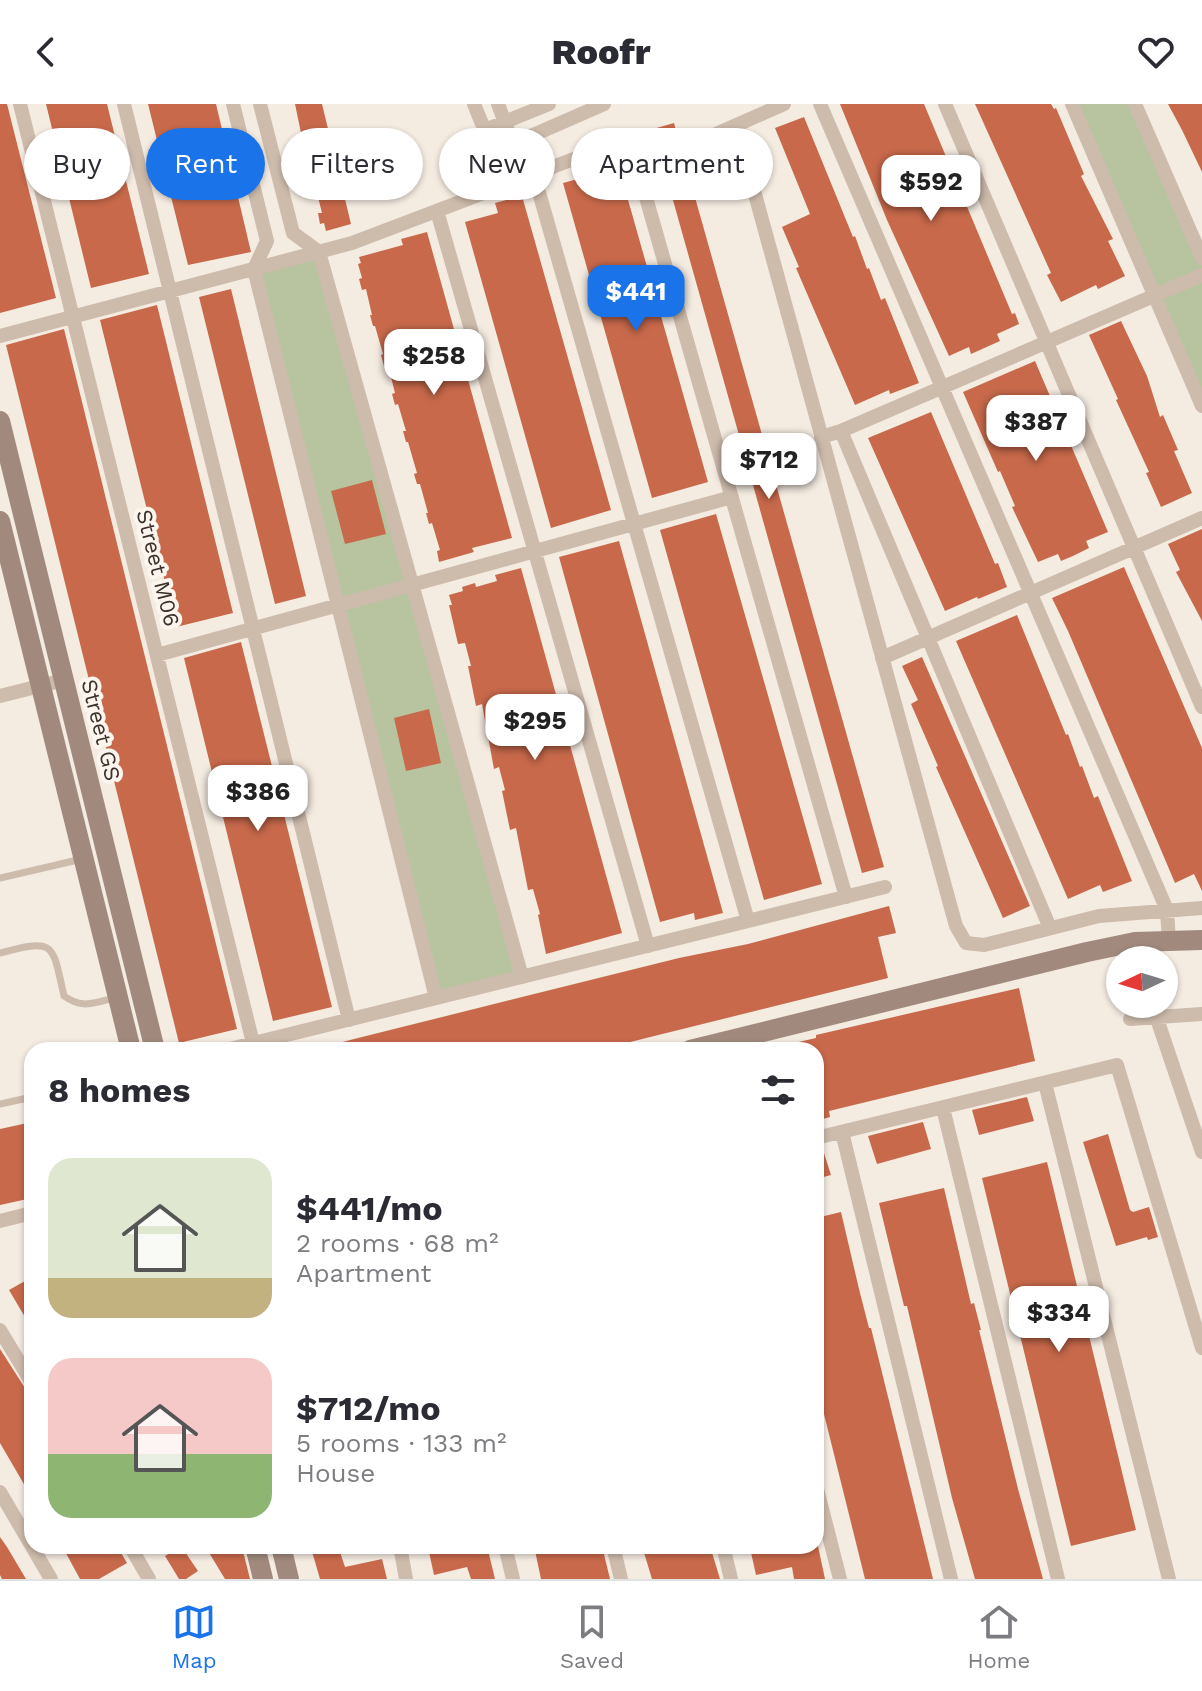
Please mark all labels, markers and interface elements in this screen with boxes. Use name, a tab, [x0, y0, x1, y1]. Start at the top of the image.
icon: back	[24, 30, 68, 74]
icon: heart	[1134, 30, 1178, 74]
text: Roofr	[552, 31, 650, 73]
chip: Buy	[24, 128, 130, 200]
chip: Rent	[146, 128, 265, 200]
chip: Filters	[281, 128, 423, 200]
chip: New	[439, 128, 555, 200]
chip: Apartment	[571, 128, 773, 200]
pin: $592	[884, 155, 978, 223]
text: $592	[899, 166, 963, 196]
pin: $441	[589, 265, 683, 333]
text: $441	[606, 276, 666, 306]
pin: $258	[387, 329, 481, 397]
text: $258	[402, 340, 466, 370]
pin: $387	[989, 395, 1083, 463]
text: $387	[1004, 406, 1068, 436]
pin: $712	[722, 433, 816, 501]
text: $712	[739, 444, 799, 474]
street label: Street M06	[131, 507, 185, 629]
street label: Street GS	[76, 677, 126, 783]
pin: $295	[488, 694, 582, 762]
text: $295	[503, 705, 567, 735]
pin: $386	[211, 765, 305, 833]
text: $386	[226, 776, 290, 806]
north arrow	[1106, 946, 1178, 1018]
map controls	[1106, 946, 1178, 1018]
icon: filters	[756, 1068, 800, 1112]
text: 8 homes	[48, 1070, 190, 1110]
text: $441/mo	[296, 1188, 443, 1228]
icon: home	[112, 1190, 208, 1286]
text: 2 rooms · 68 m²	[296, 1228, 498, 1258]
text: Apartment	[296, 1258, 432, 1288]
pin: $334	[1012, 1286, 1106, 1354]
text: $334	[1027, 1297, 1091, 1327]
text: $712/mo	[296, 1388, 441, 1428]
icon: home	[112, 1390, 208, 1486]
text: 5 rooms · 133 m²	[296, 1428, 507, 1458]
text: House	[296, 1458, 375, 1488]
tab: Map	[172, 1600, 217, 1673]
tab: Saved	[560, 1600, 624, 1673]
tab: Home	[967, 1600, 1030, 1673]

